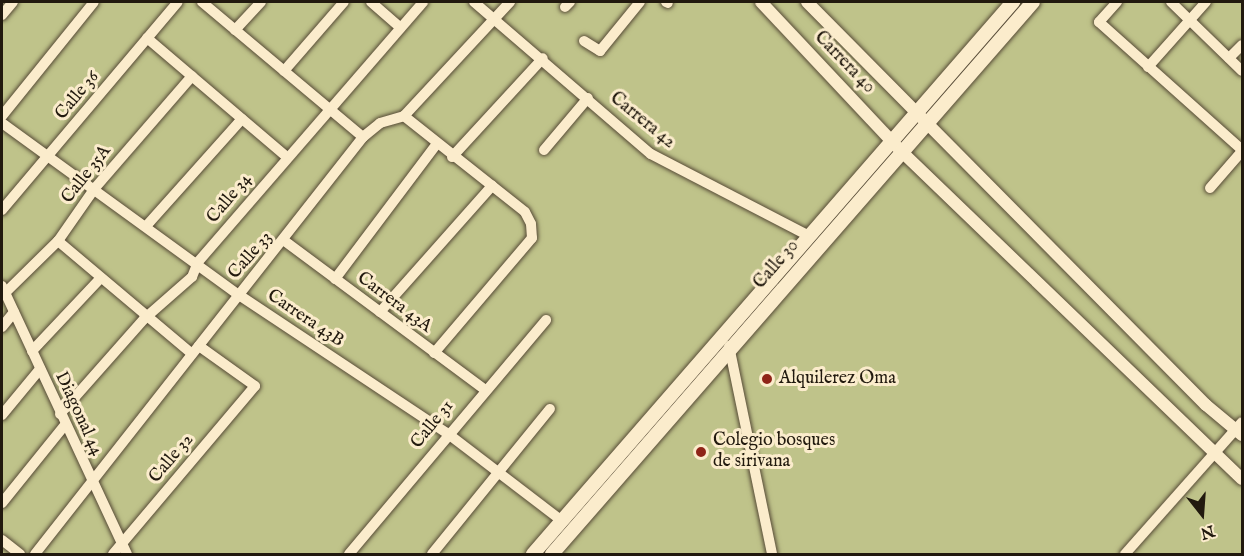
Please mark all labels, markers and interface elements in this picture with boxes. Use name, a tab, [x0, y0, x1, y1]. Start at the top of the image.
street label: Carrera 40	[809, 27, 879, 99]
street label: Calle 36	[51, 67, 105, 125]
street label: Carrera 42	[605, 88, 679, 154]
street label: Calle 35A	[58, 142, 116, 208]
street label: Calle 34	[203, 170, 257, 228]
street label: Calle 33	[224, 228, 278, 284]
street label: Calle 30	[750, 236, 804, 294]
street label: Carrera 43A	[352, 268, 436, 338]
street label: Carrera 43B	[263, 285, 347, 353]
place label: Alquilerez Oma	[779, 368, 896, 390]
street label: Diagonal 44	[49, 369, 107, 459]
marker: Alquilerez Oma	[760, 372, 774, 386]
street label: Calle 31	[407, 396, 459, 454]
street label: Calle 32	[145, 430, 199, 488]
place label: Colegio bosques de sirivana	[713, 431, 835, 474]
marker: Colegio bosques de sirivana	[694, 445, 708, 459]
north arrow	[1172, 484, 1232, 544]
text: N	[1198, 520, 1217, 543]

